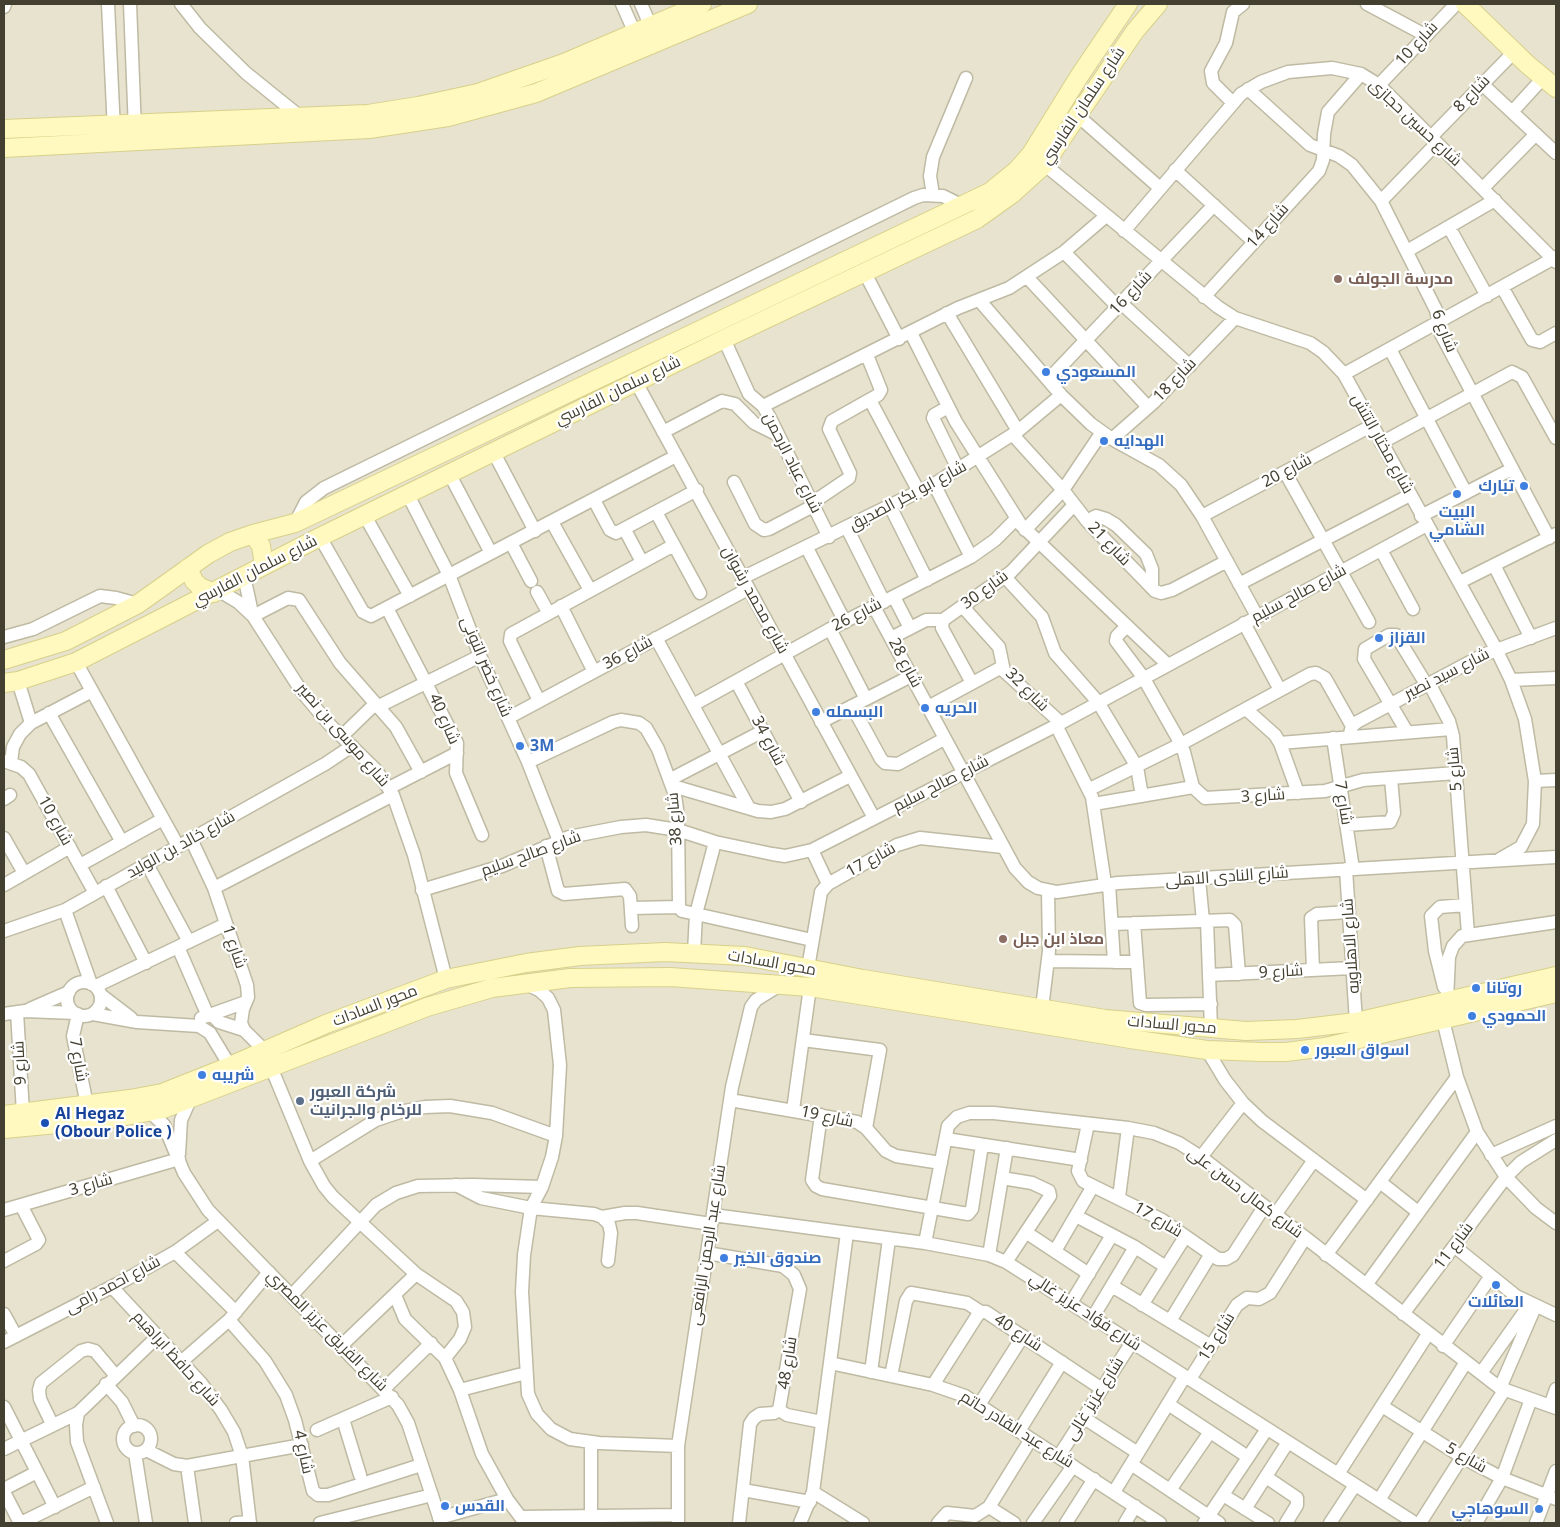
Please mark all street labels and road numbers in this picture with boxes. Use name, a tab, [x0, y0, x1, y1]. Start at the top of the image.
street label: شارع 10	[1392, 18, 1442, 70]
street label: شارع سلمان الفارسي	[1037, 44, 1129, 168]
street label: شارع 8	[1450, 71, 1494, 117]
street label: شارع حسين حجازى	[1365, 75, 1465, 171]
street label: شارع 14	[1243, 200, 1293, 252]
street label: شارع 16	[1106, 267, 1156, 319]
street label: شارع 6	[1427, 307, 1461, 355]
street label: شارع سلمان الفارسي	[552, 352, 684, 430]
street label: شارع 18	[1150, 354, 1200, 406]
street label: شارع مختار التتش	[1347, 391, 1417, 497]
street label: شارع عباد الرحمن	[758, 410, 826, 516]
street label: شارع 20	[1259, 450, 1315, 492]
street label: شارع ابو بكر الصديق	[846, 457, 970, 535]
street label: شارع 21	[1084, 518, 1134, 570]
street label: شارع سلمان الفارسي	[189, 531, 321, 611]
street label: شارع محمد رشوان	[717, 543, 793, 657]
street label: شارع صالح سليم	[1248, 561, 1350, 627]
street label: شارع 30	[958, 567, 1012, 613]
street label: شارع 26	[829, 594, 885, 636]
street label: شارع خضر التونى	[456, 614, 516, 720]
street label: شارع 36	[600, 632, 656, 674]
street label: شارع 28	[884, 635, 926, 691]
street label: شارع سيد نصير	[1401, 644, 1493, 704]
street label: شارع 32	[1001, 664, 1053, 716]
street label: شارع موسى بن نصير	[293, 679, 393, 791]
street label: شارع 40	[424, 691, 464, 747]
street label: شارع 34	[747, 713, 789, 769]
street label: شارع 5	[1444, 746, 1466, 792]
street label: شارع صالح سليم	[890, 752, 992, 816]
street label: شارع 7	[1330, 780, 1356, 826]
street label: شارع 3	[1240, 785, 1286, 807]
street label: شارع 38	[664, 792, 686, 846]
street label: شارع 10	[34, 793, 76, 849]
street label: شارع خالد بن الوليد	[123, 807, 239, 883]
street label: شارع صالح سليم	[478, 827, 584, 881]
street label: شارع 17	[843, 839, 899, 881]
street label: شارع النادى الاهلى	[1165, 863, 1289, 891]
street label: شارع الاهلاويه	[1338, 898, 1364, 994]
street label: شارع 1	[218, 923, 250, 971]
street label: محور السادات	[726, 946, 818, 980]
street label: شارع 9	[1258, 961, 1304, 983]
street label: محور السادات	[330, 981, 420, 1031]
street label: محور السادات	[1127, 1012, 1217, 1038]
street label: شارع 7	[65, 1037, 91, 1083]
street label: شارع 9	[9, 1040, 31, 1086]
street label: شارع 19	[799, 1102, 855, 1132]
street label: شارع كمال حسن على	[1184, 1143, 1306, 1243]
street label: شارع عبد الرحمن الرافعى	[686, 1163, 730, 1327]
street label: شارع 3	[67, 1170, 115, 1200]
street label: شارع 17	[1130, 1198, 1186, 1242]
street label: شارع 11	[1430, 1219, 1478, 1273]
street label: شارع احمد رامى	[62, 1252, 164, 1318]
street label: شارع الفريق عزيز المصري	[262, 1266, 392, 1396]
street label: شارع فؤاد عزيز غالي	[1025, 1269, 1145, 1355]
street label: شارع حافظ ابراهيم	[128, 1308, 224, 1410]
street label: شارع 15	[1195, 1309, 1239, 1365]
street label: شارع 40	[990, 1310, 1046, 1356]
street label: شارع 48	[774, 1335, 802, 1391]
street label: شارع عزيز غالى	[1062, 1354, 1128, 1444]
street label: شارع عبد القادر حاتم	[957, 1387, 1077, 1473]
street label: شارع 4	[289, 1428, 317, 1476]
street label: شارع 5	[1442, 1439, 1490, 1477]

